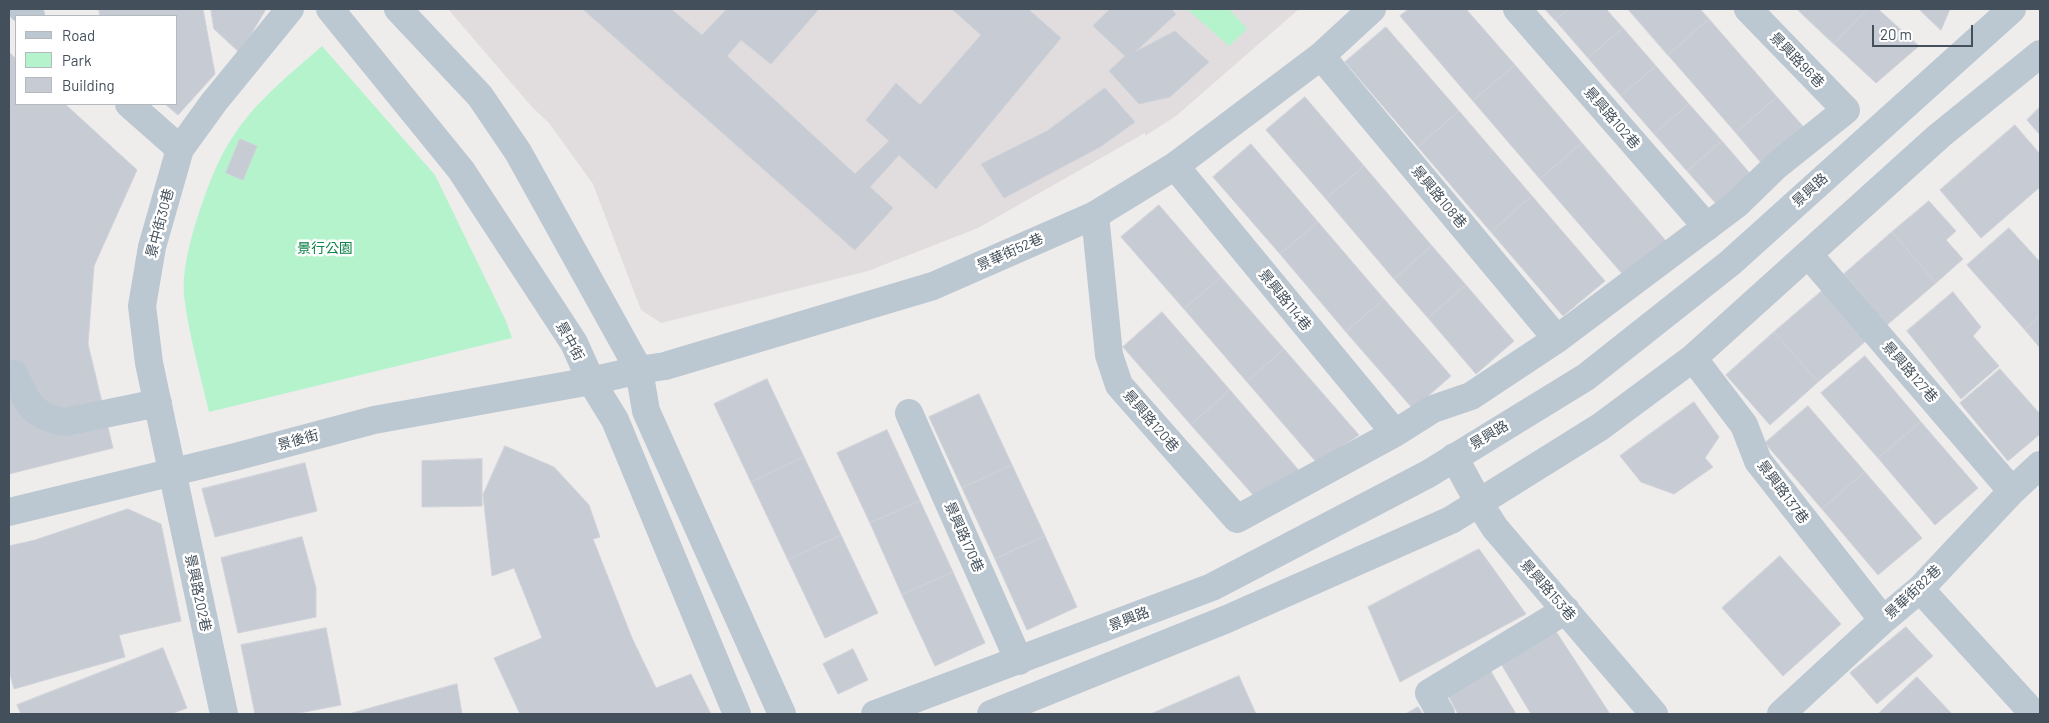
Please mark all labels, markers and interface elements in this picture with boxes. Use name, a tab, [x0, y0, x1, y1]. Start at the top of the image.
legend	[15, 15, 178, 105]
scale bar	[1874, 15, 1975, 47]
text: 20 m	[1880, 25, 1912, 43]
text: Road	[62, 26, 95, 44]
street label: 景興路96巷	[1766, 29, 1828, 91]
text: Park	[62, 51, 91, 69]
text: Building	[62, 76, 115, 94]
street label: 景興路102巷	[1581, 84, 1643, 152]
street label: 景興路108巷	[1408, 162, 1470, 232]
street label: 景興路	[1789, 170, 1831, 210]
street label: 景中街30巷	[143, 186, 177, 260]
street label: 景華街52巷	[974, 230, 1046, 274]
park label: 景行公園	[297, 240, 353, 256]
street label: 景興路114巷	[1255, 266, 1315, 334]
street label: 景中街	[552, 319, 588, 363]
street label: 景興路127巷	[1879, 338, 1941, 406]
street label: 景興路120巷	[1120, 387, 1182, 455]
street label: 景興路	[1467, 417, 1511, 453]
street label: 景後街	[276, 426, 320, 454]
street label: 景興路137巷	[1754, 457, 1812, 527]
street label: 景興路170巷	[941, 499, 987, 575]
street label: 景興路202巷	[182, 553, 214, 633]
street label: 景興路153巷	[1517, 556, 1579, 624]
street label: 景華街82巷	[1881, 562, 1945, 622]
street label: 景興路	[1106, 604, 1152, 634]

